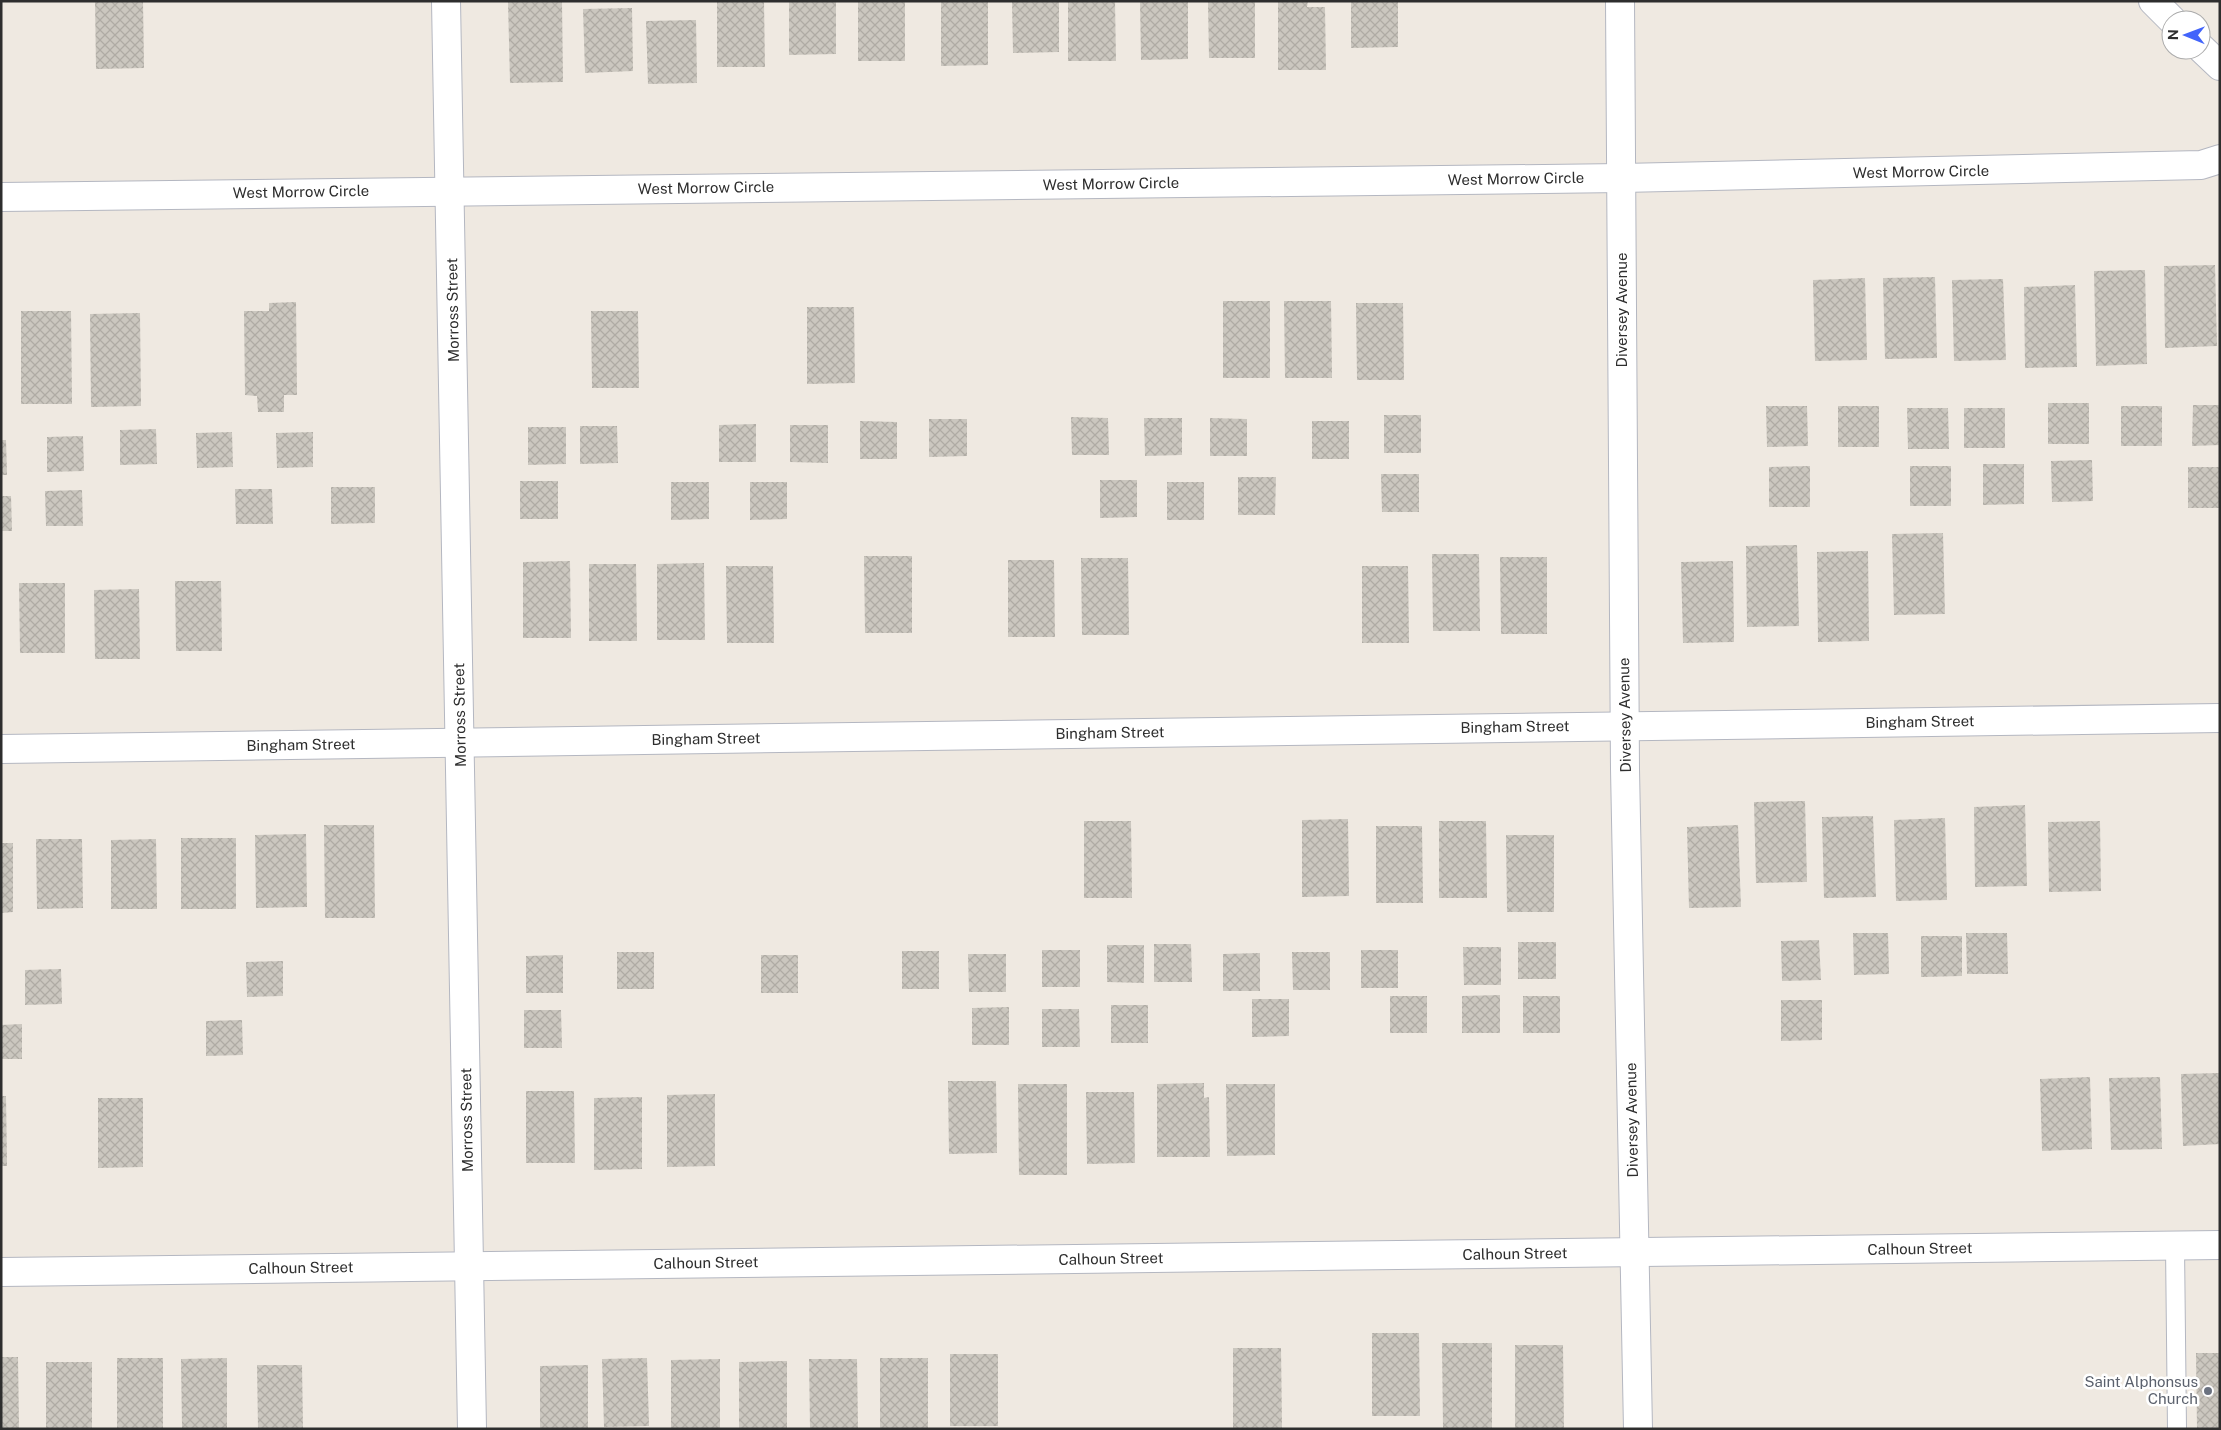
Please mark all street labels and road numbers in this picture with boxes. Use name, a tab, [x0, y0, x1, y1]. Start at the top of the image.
street label: West Morrow Circle	[1853, 162, 1989, 181]
street label: West Morrow Circle	[1448, 169, 1584, 188]
street label: West Morrow Circle	[1043, 174, 1179, 193]
street label: West Morrow Circle	[638, 178, 774, 197]
street label: West Morrow Circle	[233, 182, 369, 201]
street label: Diversey Avenue	[1613, 253, 1630, 367]
street label: Morross Street	[443, 258, 462, 362]
street label: Diversey Avenue	[1615, 657, 1634, 773]
street label: Morross Street	[450, 663, 469, 767]
street label: Bingham Street	[1865, 712, 1975, 731]
street label: Bingham Street	[1460, 717, 1570, 736]
street label: Bingham Street	[1055, 723, 1165, 742]
street label: Bingham Street	[651, 729, 761, 748]
street label: Bingham Street	[246, 735, 356, 754]
street label: Diversey Avenue	[1622, 1062, 1641, 1178]
street label: Morross Street	[457, 1068, 476, 1172]
street label: Calhoun Street	[1867, 1239, 1973, 1258]
street label: Calhoun Street	[1462, 1244, 1568, 1263]
street label: Calhoun Street	[1058, 1249, 1164, 1268]
street label: Calhoun Street	[653, 1253, 759, 1272]
street label: Calhoun Street	[248, 1258, 354, 1277]

